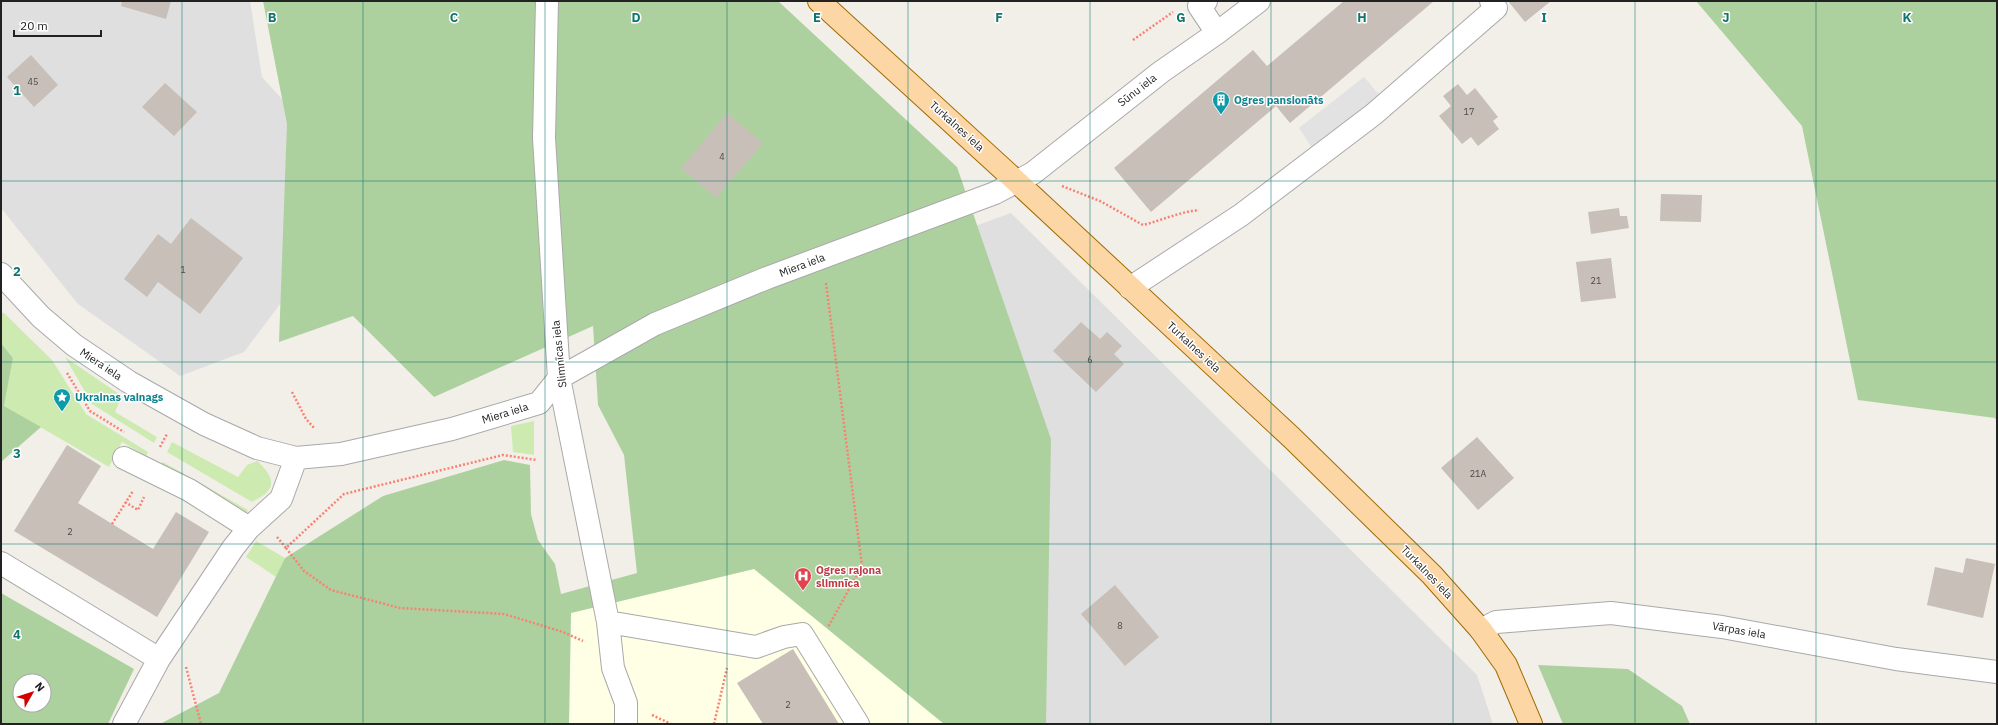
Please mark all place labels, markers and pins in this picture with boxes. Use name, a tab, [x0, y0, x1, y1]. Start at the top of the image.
building icon: Ogres pansionāts	[1211, 90, 1231, 115]
place label: Ogres pansionāts	[1234, 93, 1324, 107]
place icon: Ukrainas vainags	[52, 387, 72, 412]
place label: Ukrainas vainags	[75, 390, 164, 404]
place label: Ogres rajona slimnīca	[816, 563, 881, 590]
hospital icon: Ogres rajona slimnīca	[793, 566, 813, 591]

